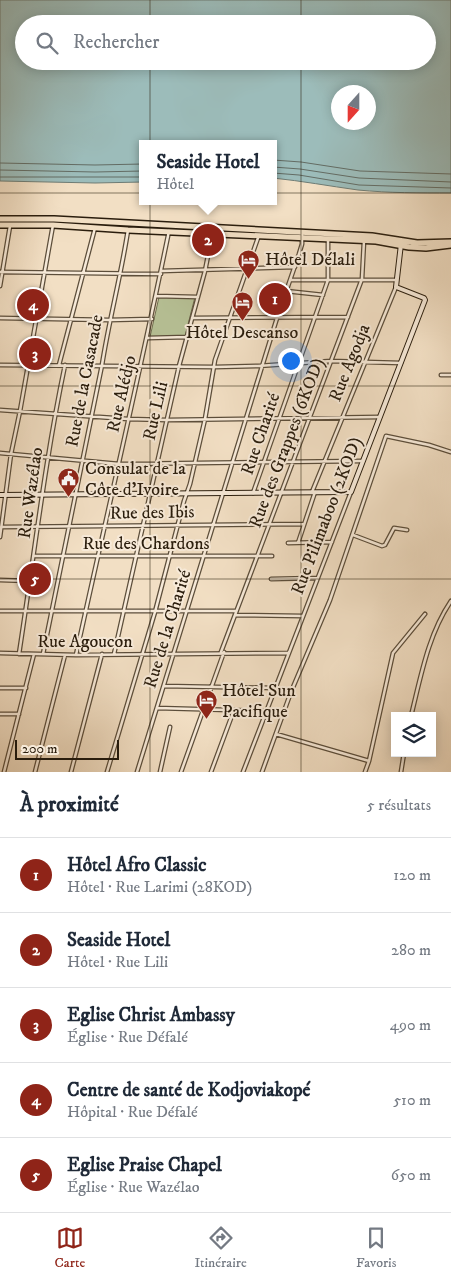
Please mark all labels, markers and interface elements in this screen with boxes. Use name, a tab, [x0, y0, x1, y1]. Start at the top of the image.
search box	[15, 15, 436, 70]
icon: search	[33, 29, 61, 57]
text: Rechercher	[73, 31, 159, 54]
north arrow	[331, 85, 376, 130]
popup	[139, 140, 277, 205]
text: Seaside Hotel	[156, 151, 260, 174]
text: Hôtel	[156, 174, 194, 194]
pin: 2	[192, 221, 224, 259]
hotel icon: Hôtel Délali	[237, 248, 261, 279]
place label: Hôtel Délali	[265, 249, 355, 271]
pin: 1	[259, 280, 291, 318]
pin: 4	[17, 286, 49, 324]
hotel icon: Hôtel Descanso	[230, 291, 254, 322]
street label: Rue de la Casacade	[61, 313, 109, 449]
street label: Rue Agodja	[324, 321, 376, 405]
place label: Hôtel Descanso	[186, 322, 298, 344]
pin: 3	[19, 335, 51, 373]
your location	[278, 348, 304, 374]
street label: Rue Alédjo	[102, 353, 142, 435]
street label: Rue des Grappes (6KOD)	[244, 355, 330, 531]
street label: Rue Lili	[139, 379, 173, 443]
street label: Rue Charité	[237, 389, 285, 478]
street label: Rue Pilimaboo (2KOD)	[287, 434, 367, 598]
street label: Rue Wazélao	[14, 446, 48, 540]
place label: Consulat de la Côte d’Ivoire	[85, 458, 186, 501]
public building icon: Consulat de la Côte d’Ivoire	[57, 467, 81, 498]
street label: Rue des Ibis	[109, 501, 195, 525]
street label: Rue des Chardons	[82, 533, 210, 555]
pin: 5	[19, 560, 51, 598]
street label: Rue de la Charité	[140, 567, 197, 691]
street label: Rue Agoucon	[37, 631, 133, 653]
place label: Hôtel Sun Pacifique	[222, 680, 296, 723]
hotel icon: Hôtel Sun Pacifique	[194, 689, 218, 720]
map controls	[391, 712, 436, 757]
button: layers	[391, 712, 436, 757]
scale bar	[15, 737, 119, 760]
text: 200 m	[22, 740, 57, 758]
text: À proximité	[20, 792, 119, 818]
text: 5 résultats	[367, 795, 431, 815]
text: Hôtel Afro Classic	[67, 854, 206, 877]
text: 1	[33, 865, 39, 885]
text: 120 m	[393, 865, 431, 885]
text: Hôtel · Rue Larimi (28KOD)	[67, 877, 252, 897]
text: Seaside Hotel	[67, 929, 170, 952]
text: 2	[32, 940, 40, 960]
text: 280 m	[391, 940, 431, 960]
text: Hôtel · Rue Lili	[67, 952, 168, 972]
text: Eglise Christ Ambassy	[67, 1004, 235, 1027]
text: 3	[33, 1015, 39, 1035]
text: 490 m	[390, 1015, 431, 1035]
text: Église · Rue Défalé	[67, 1027, 188, 1047]
text: Centre de santé de Kodjoviakopé	[67, 1079, 310, 1102]
text: 4	[31, 1090, 41, 1110]
text: 510 m	[393, 1090, 431, 1110]
text: Hôpital · Rue Défalé	[67, 1102, 198, 1122]
text: Eglise Praise Chapel	[67, 1154, 222, 1177]
text: 5	[32, 1165, 40, 1185]
text: 650 m	[391, 1165, 431, 1185]
text: Église · Rue Wazélao	[67, 1177, 200, 1197]
tab: Carte	[55, 1224, 85, 1272]
tab: Itinéraire	[194, 1224, 247, 1272]
tab: Favoris	[356, 1224, 396, 1272]

